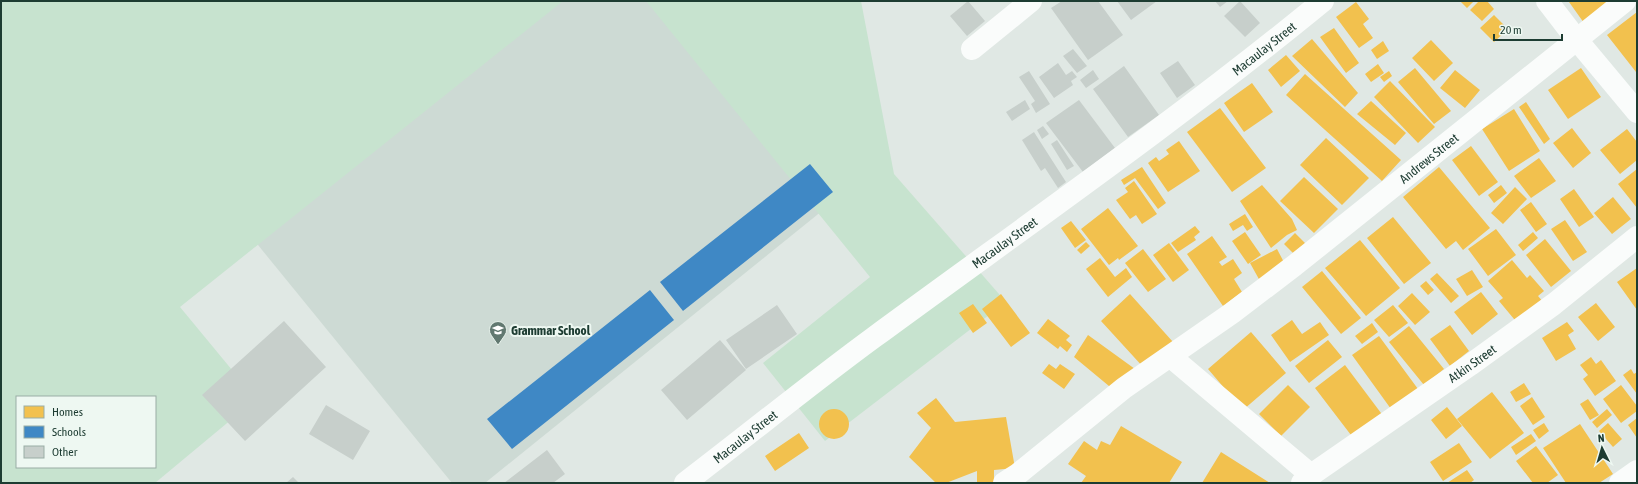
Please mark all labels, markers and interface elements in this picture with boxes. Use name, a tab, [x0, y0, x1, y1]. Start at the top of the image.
scale bar	[1494, 16, 1562, 42]
street label: Macaulay Street	[1229, 18, 1299, 78]
text: 20 m	[1500, 23, 1522, 37]
street label: Andrews Street	[1396, 130, 1461, 186]
street label: Macaulay Street	[969, 213, 1040, 271]
school or university icon: Grammar School	[488, 320, 508, 345]
place label: Grammar School	[511, 323, 591, 338]
street label: Atkin Street	[1445, 341, 1499, 385]
legend	[16, 396, 156, 468]
text: Homes	[52, 405, 83, 419]
street label: Macaulay Street	[710, 407, 780, 466]
text: Schools	[52, 425, 86, 439]
north arrow	[1582, 428, 1622, 468]
text: N	[1597, 432, 1605, 444]
text: Other	[52, 445, 78, 459]

